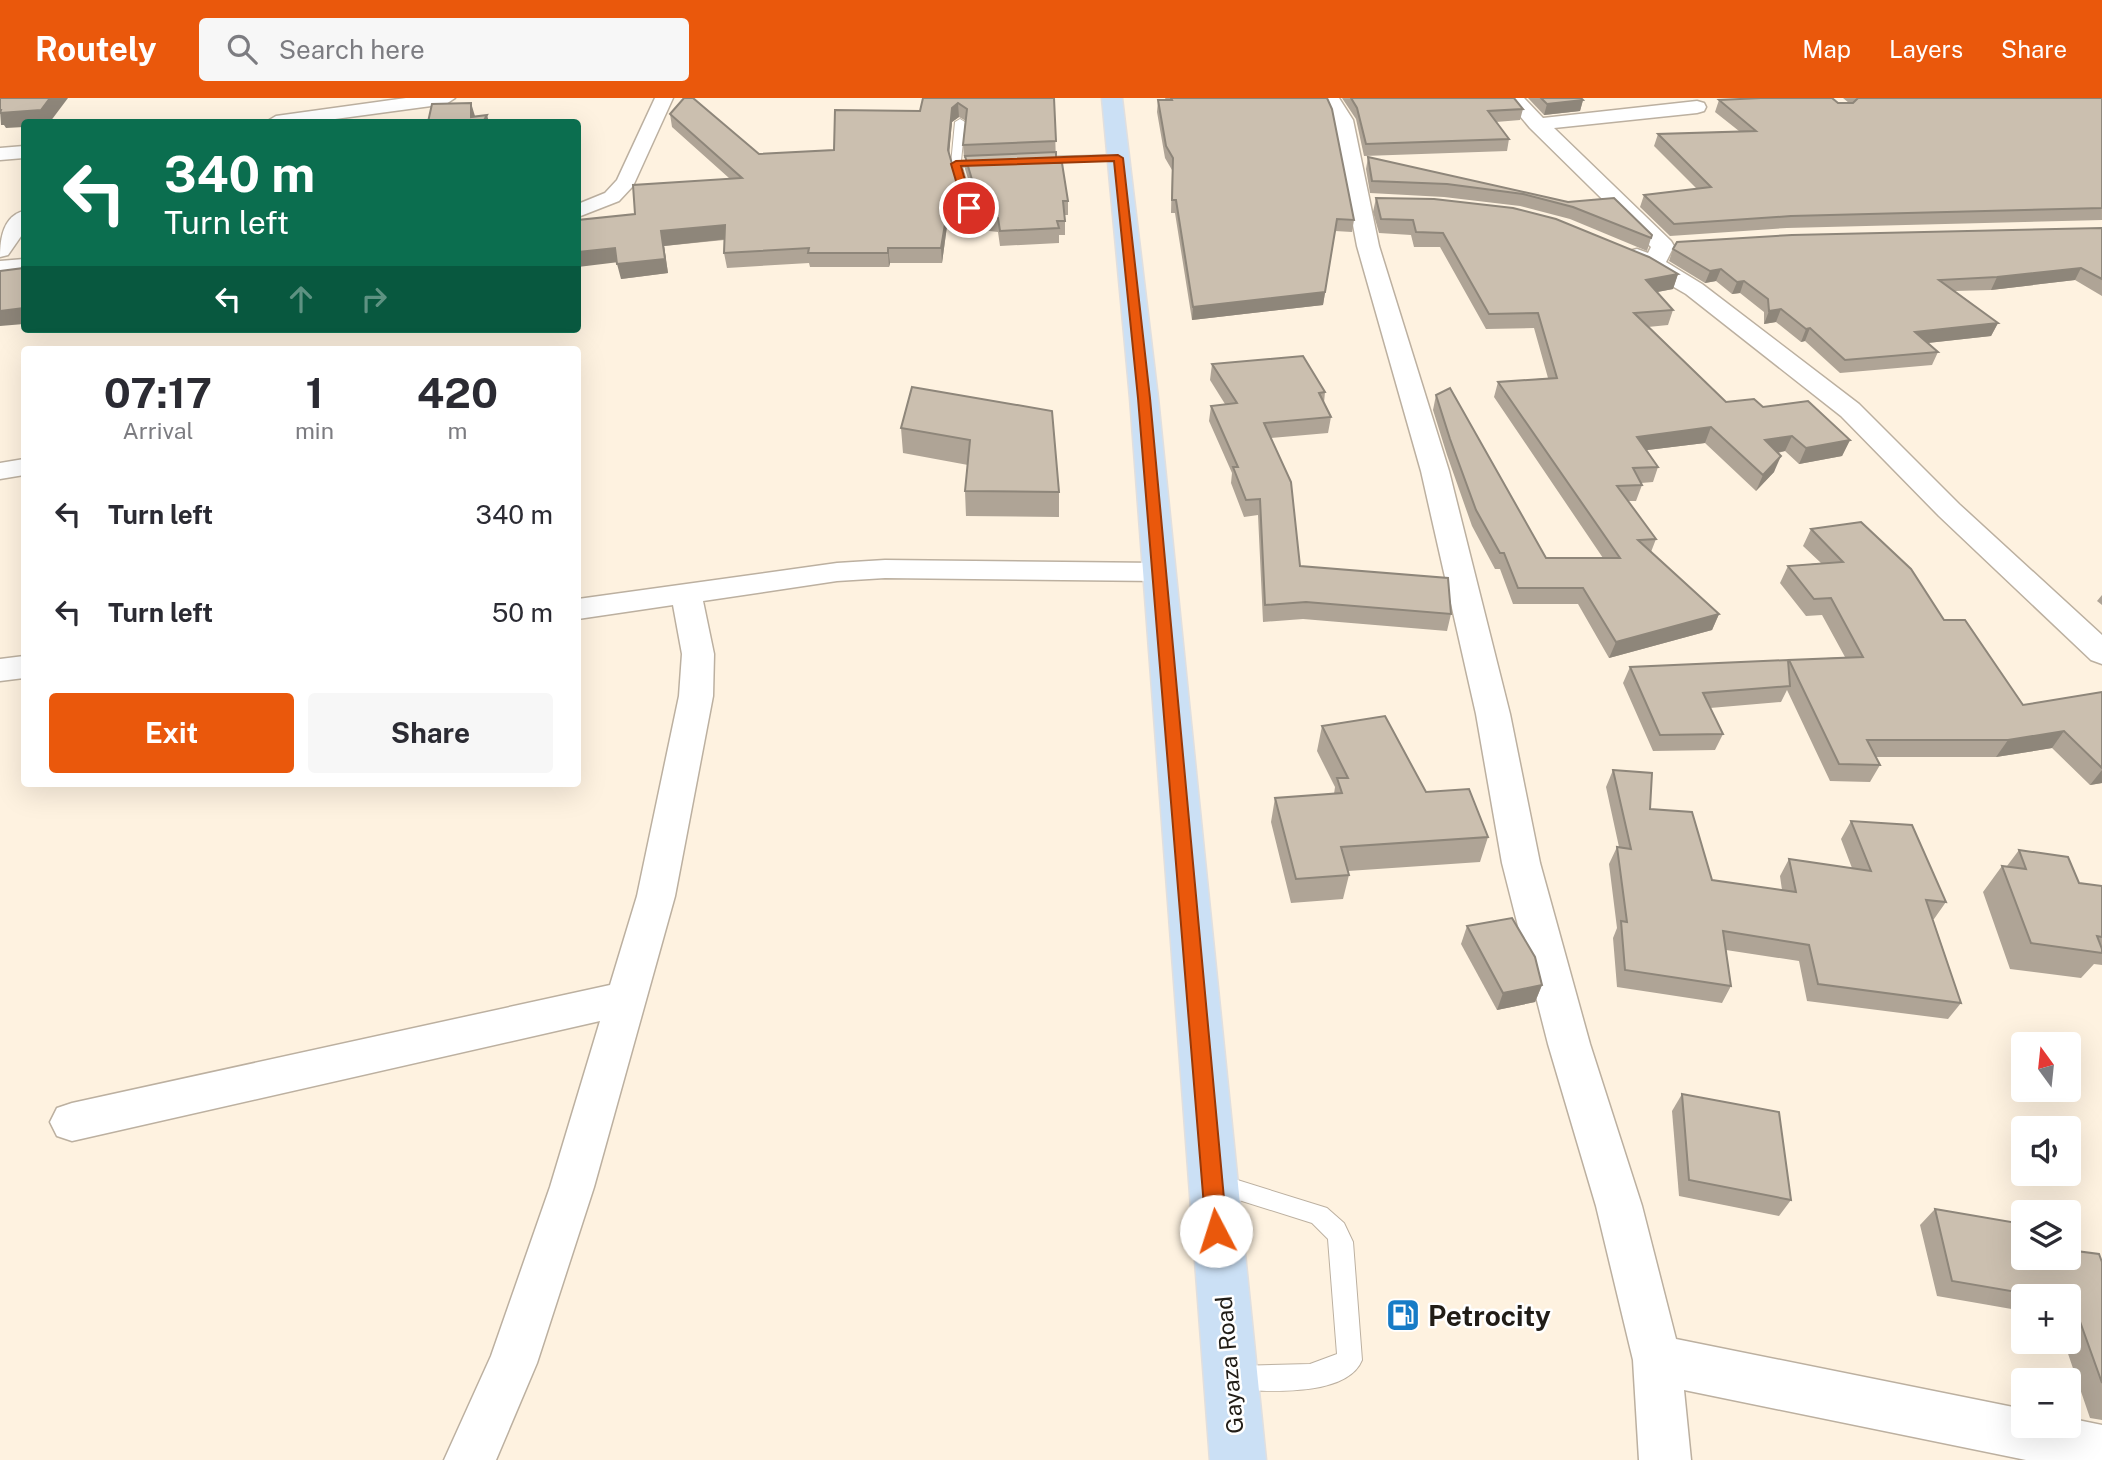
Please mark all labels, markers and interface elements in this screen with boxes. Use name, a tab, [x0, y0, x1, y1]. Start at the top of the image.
search box	[199, 18, 689, 81]
text: Routely	[35, 30, 157, 68]
icon: search	[223, 30, 261, 68]
text: Search here	[279, 34, 425, 65]
text: Map	[1802, 35, 1851, 63]
text: Layers	[1889, 35, 1963, 63]
text: Share	[2001, 35, 2067, 63]
text: 340 m	[164, 145, 315, 203]
icon: left	[49, 147, 140, 238]
pin	[939, 178, 999, 238]
icon: arrive	[950, 189, 988, 227]
text: Turn left	[164, 204, 289, 241]
icon: left	[209, 280, 247, 318]
icon: ahead	[282, 280, 320, 318]
icon: right	[355, 280, 393, 318]
text: 07:17	[104, 368, 212, 417]
text: 1	[305, 368, 323, 417]
text: 420	[417, 368, 498, 417]
text: Arrival	[122, 417, 193, 444]
text: min	[295, 417, 334, 444]
text: m	[448, 417, 467, 444]
icon: left	[49, 495, 87, 533]
text: Turn left	[108, 499, 213, 530]
text: 340 m	[476, 499, 553, 530]
icon: left	[49, 593, 87, 631]
text: Turn left	[108, 597, 213, 628]
text: 50 m	[492, 597, 553, 628]
button: Exit	[49, 693, 294, 773]
button: Share	[308, 693, 553, 773]
north arrow	[2011, 1032, 2081, 1102]
map controls	[2011, 1032, 2081, 1438]
button: sound	[2011, 1116, 2081, 1186]
position arrow	[1179, 1194, 1253, 1268]
button: layers	[2011, 1200, 2081, 1270]
button: +	[2011, 1284, 2081, 1354]
street label: Gayaza Road	[1210, 1295, 1248, 1435]
fuel station icon: Petrocity	[1384, 1296, 1422, 1334]
place label: Petrocity	[1428, 1299, 1551, 1332]
button: −	[2011, 1368, 2081, 1438]

